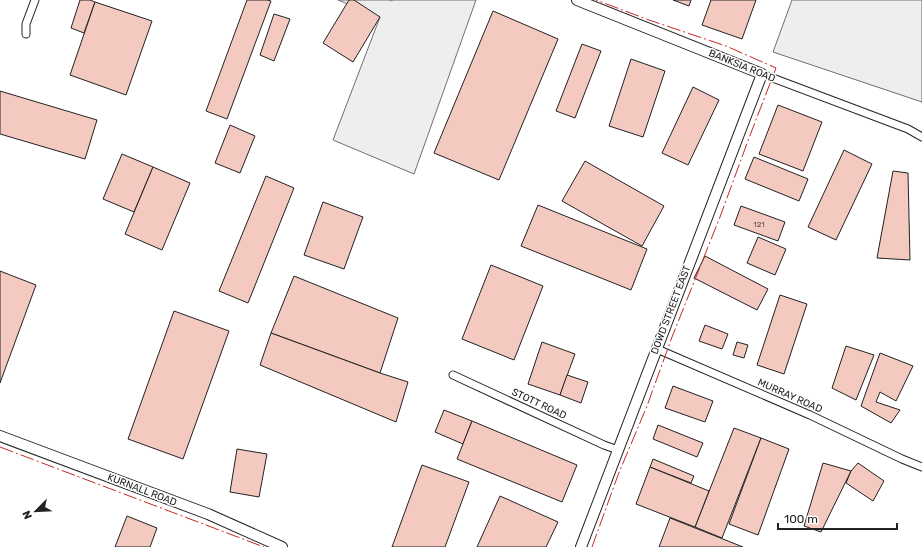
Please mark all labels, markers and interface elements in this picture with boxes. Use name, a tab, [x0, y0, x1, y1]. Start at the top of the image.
street label: BANKSIA ROAD	[707, 47, 777, 85]
house number: 121	[753, 220, 765, 229]
street label: DOWD STREET EAST	[649, 264, 694, 356]
street label: MURRAY ROAD	[756, 376, 824, 416]
street label: STOTT ROAD	[510, 386, 568, 422]
street label: KURNALL ROAD	[106, 471, 179, 509]
north arrow	[16, 491, 56, 531]
scale bar	[778, 505, 897, 531]
text: N	[20, 509, 35, 521]
text: 100 m	[784, 512, 818, 526]

